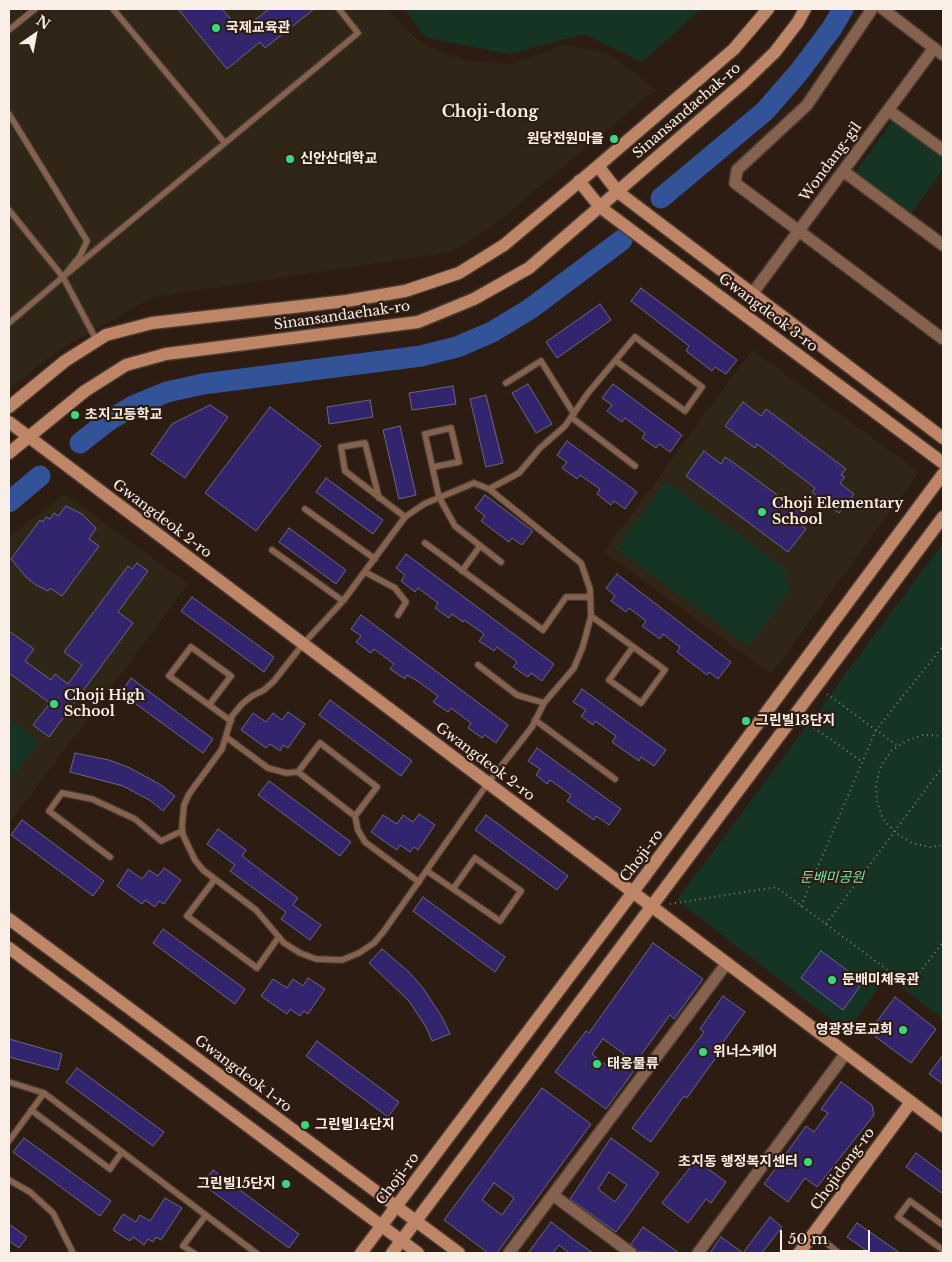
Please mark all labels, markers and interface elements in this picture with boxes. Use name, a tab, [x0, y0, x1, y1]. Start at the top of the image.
north arrow	[10, 10, 60, 60]
text: N	[33, 11, 54, 34]
place label: 국제교육관	[226, 20, 290, 36]
marker: 국제교육관	[210, 22, 222, 34]
street label: Sinansandaehak-ro	[630, 60, 744, 162]
district label: Choji-dong	[442, 102, 538, 122]
street label: Wondang-gil	[797, 119, 865, 205]
place label: 원당전원마을	[527, 131, 604, 147]
marker: 원당전원마을	[608, 133, 620, 145]
place label: 신안산대학교	[300, 151, 377, 167]
marker: 신안산대학교	[284, 153, 296, 165]
street label: Gwangdeok 3-ro	[715, 270, 821, 356]
street label: Sinansandaehak-ro	[273, 298, 411, 334]
place label: 초지고등학교	[85, 407, 162, 423]
marker: 초지고등학교	[69, 409, 81, 421]
street label: Gwangdeok 2-ro	[109, 476, 215, 562]
place label: Choji Elementary School	[772, 496, 903, 528]
marker: Choji Elementary School	[756, 506, 768, 518]
place label: Choji High School	[64, 688, 145, 720]
marker: Choji High School	[48, 698, 60, 710]
place label: 그린빌13단지	[756, 713, 835, 729]
marker: 그린빌13단지	[740, 715, 752, 727]
street label: Gwangdeok 2-ro	[432, 719, 538, 805]
street label: Choji-ro	[617, 827, 667, 885]
park label: 둔배미공원	[800, 870, 864, 886]
place label: 둔배미체육관	[842, 972, 919, 988]
marker: 둔배미체육관	[826, 974, 838, 986]
place label: 영광장로교회	[816, 1022, 893, 1038]
marker: 영광장로교회	[897, 1024, 909, 1036]
street label: Gwangdeok 1-ro	[191, 1032, 295, 1116]
place label: 위너스케어	[713, 1044, 777, 1060]
marker: 위너스케어	[697, 1046, 709, 1058]
place label: 태웅물류	[607, 1056, 659, 1072]
marker: 태웅물류	[591, 1058, 603, 1070]
place label: 그린빌14단지	[315, 1117, 395, 1133]
marker: 그린빌14단지	[299, 1119, 311, 1131]
street label: Chojidong-ro	[807, 1124, 879, 1214]
street label: Choji-ro	[373, 1150, 423, 1208]
place label: 초지동 행정복지센터	[678, 1154, 798, 1170]
marker: 초지동 행정복지센터	[802, 1156, 814, 1168]
place label: 그린빌15단지	[197, 1176, 276, 1192]
marker: 그린빌15단지	[280, 1178, 292, 1190]
scale bar	[782, 1220, 872, 1252]
text: 50 m	[788, 1229, 828, 1248]

